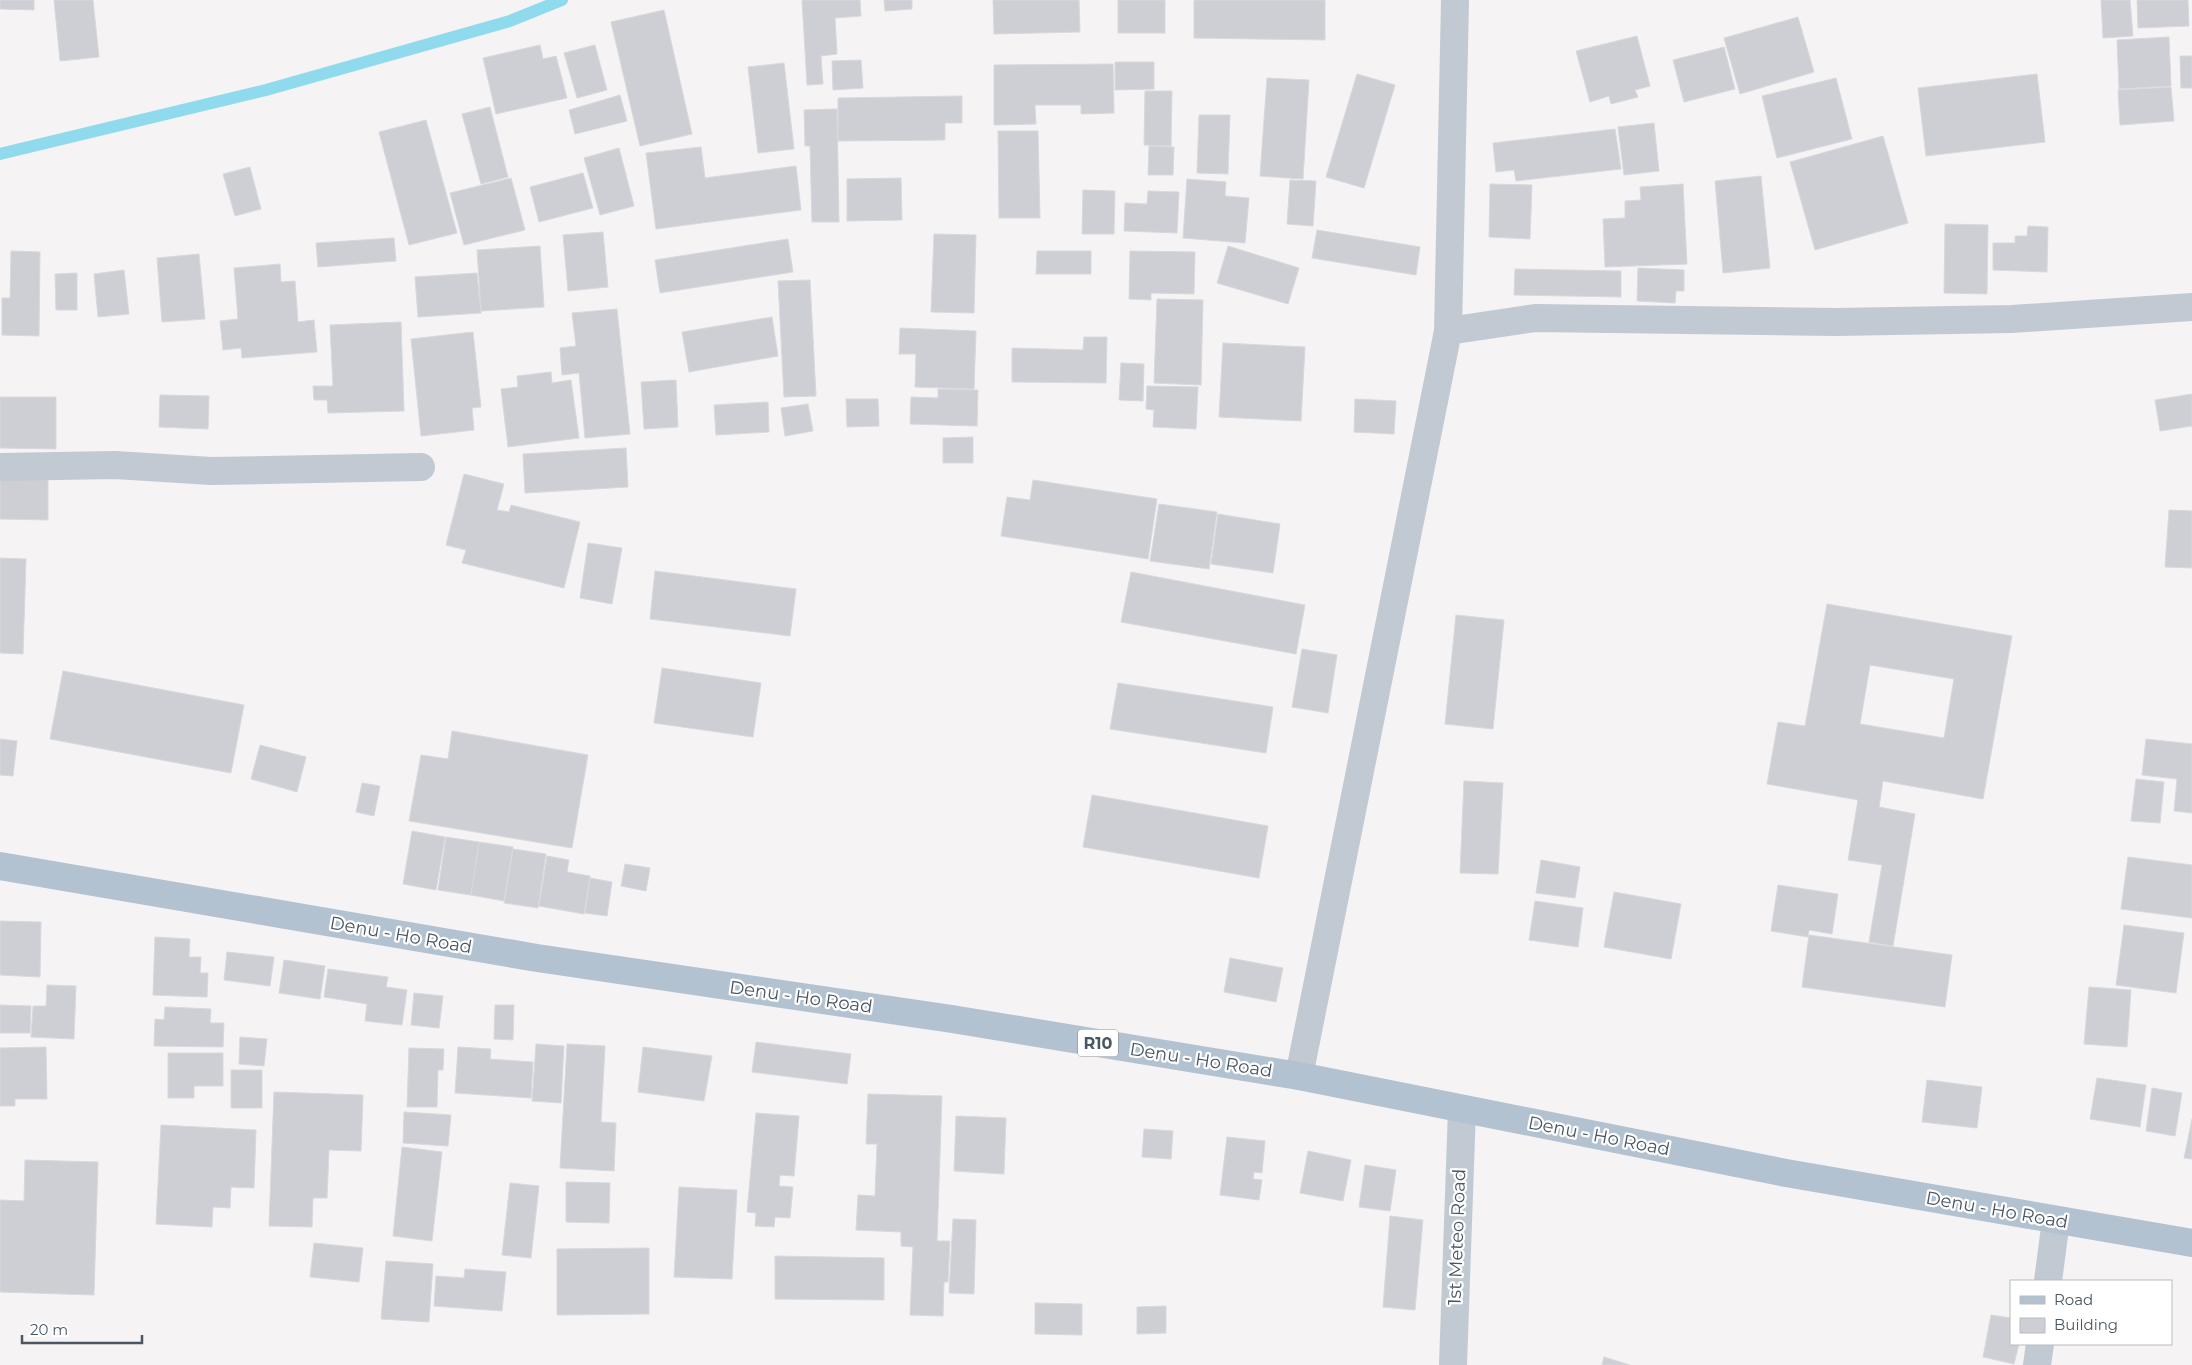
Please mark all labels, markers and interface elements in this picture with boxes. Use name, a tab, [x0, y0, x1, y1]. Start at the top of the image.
street label: Denu - Ho Road	[328, 912, 474, 958]
street label: Denu - Ho Road	[728, 976, 874, 1018]
road number: R10	[1078, 1030, 1118, 1056]
street label: Denu - Ho Road	[1128, 1038, 1274, 1082]
street label: Denu - Ho Road	[1526, 1111, 1672, 1161]
street label: 1st Meteo Road	[1444, 1169, 1470, 1305]
street label: Denu - Ho Road	[1924, 1187, 2070, 1233]
legend	[2010, 1280, 2172, 1345]
text: Road	[2054, 1290, 2093, 1309]
scale bar	[22, 1312, 142, 1344]
text: Building	[2054, 1315, 2118, 1334]
text: 20 m	[30, 1320, 68, 1339]

